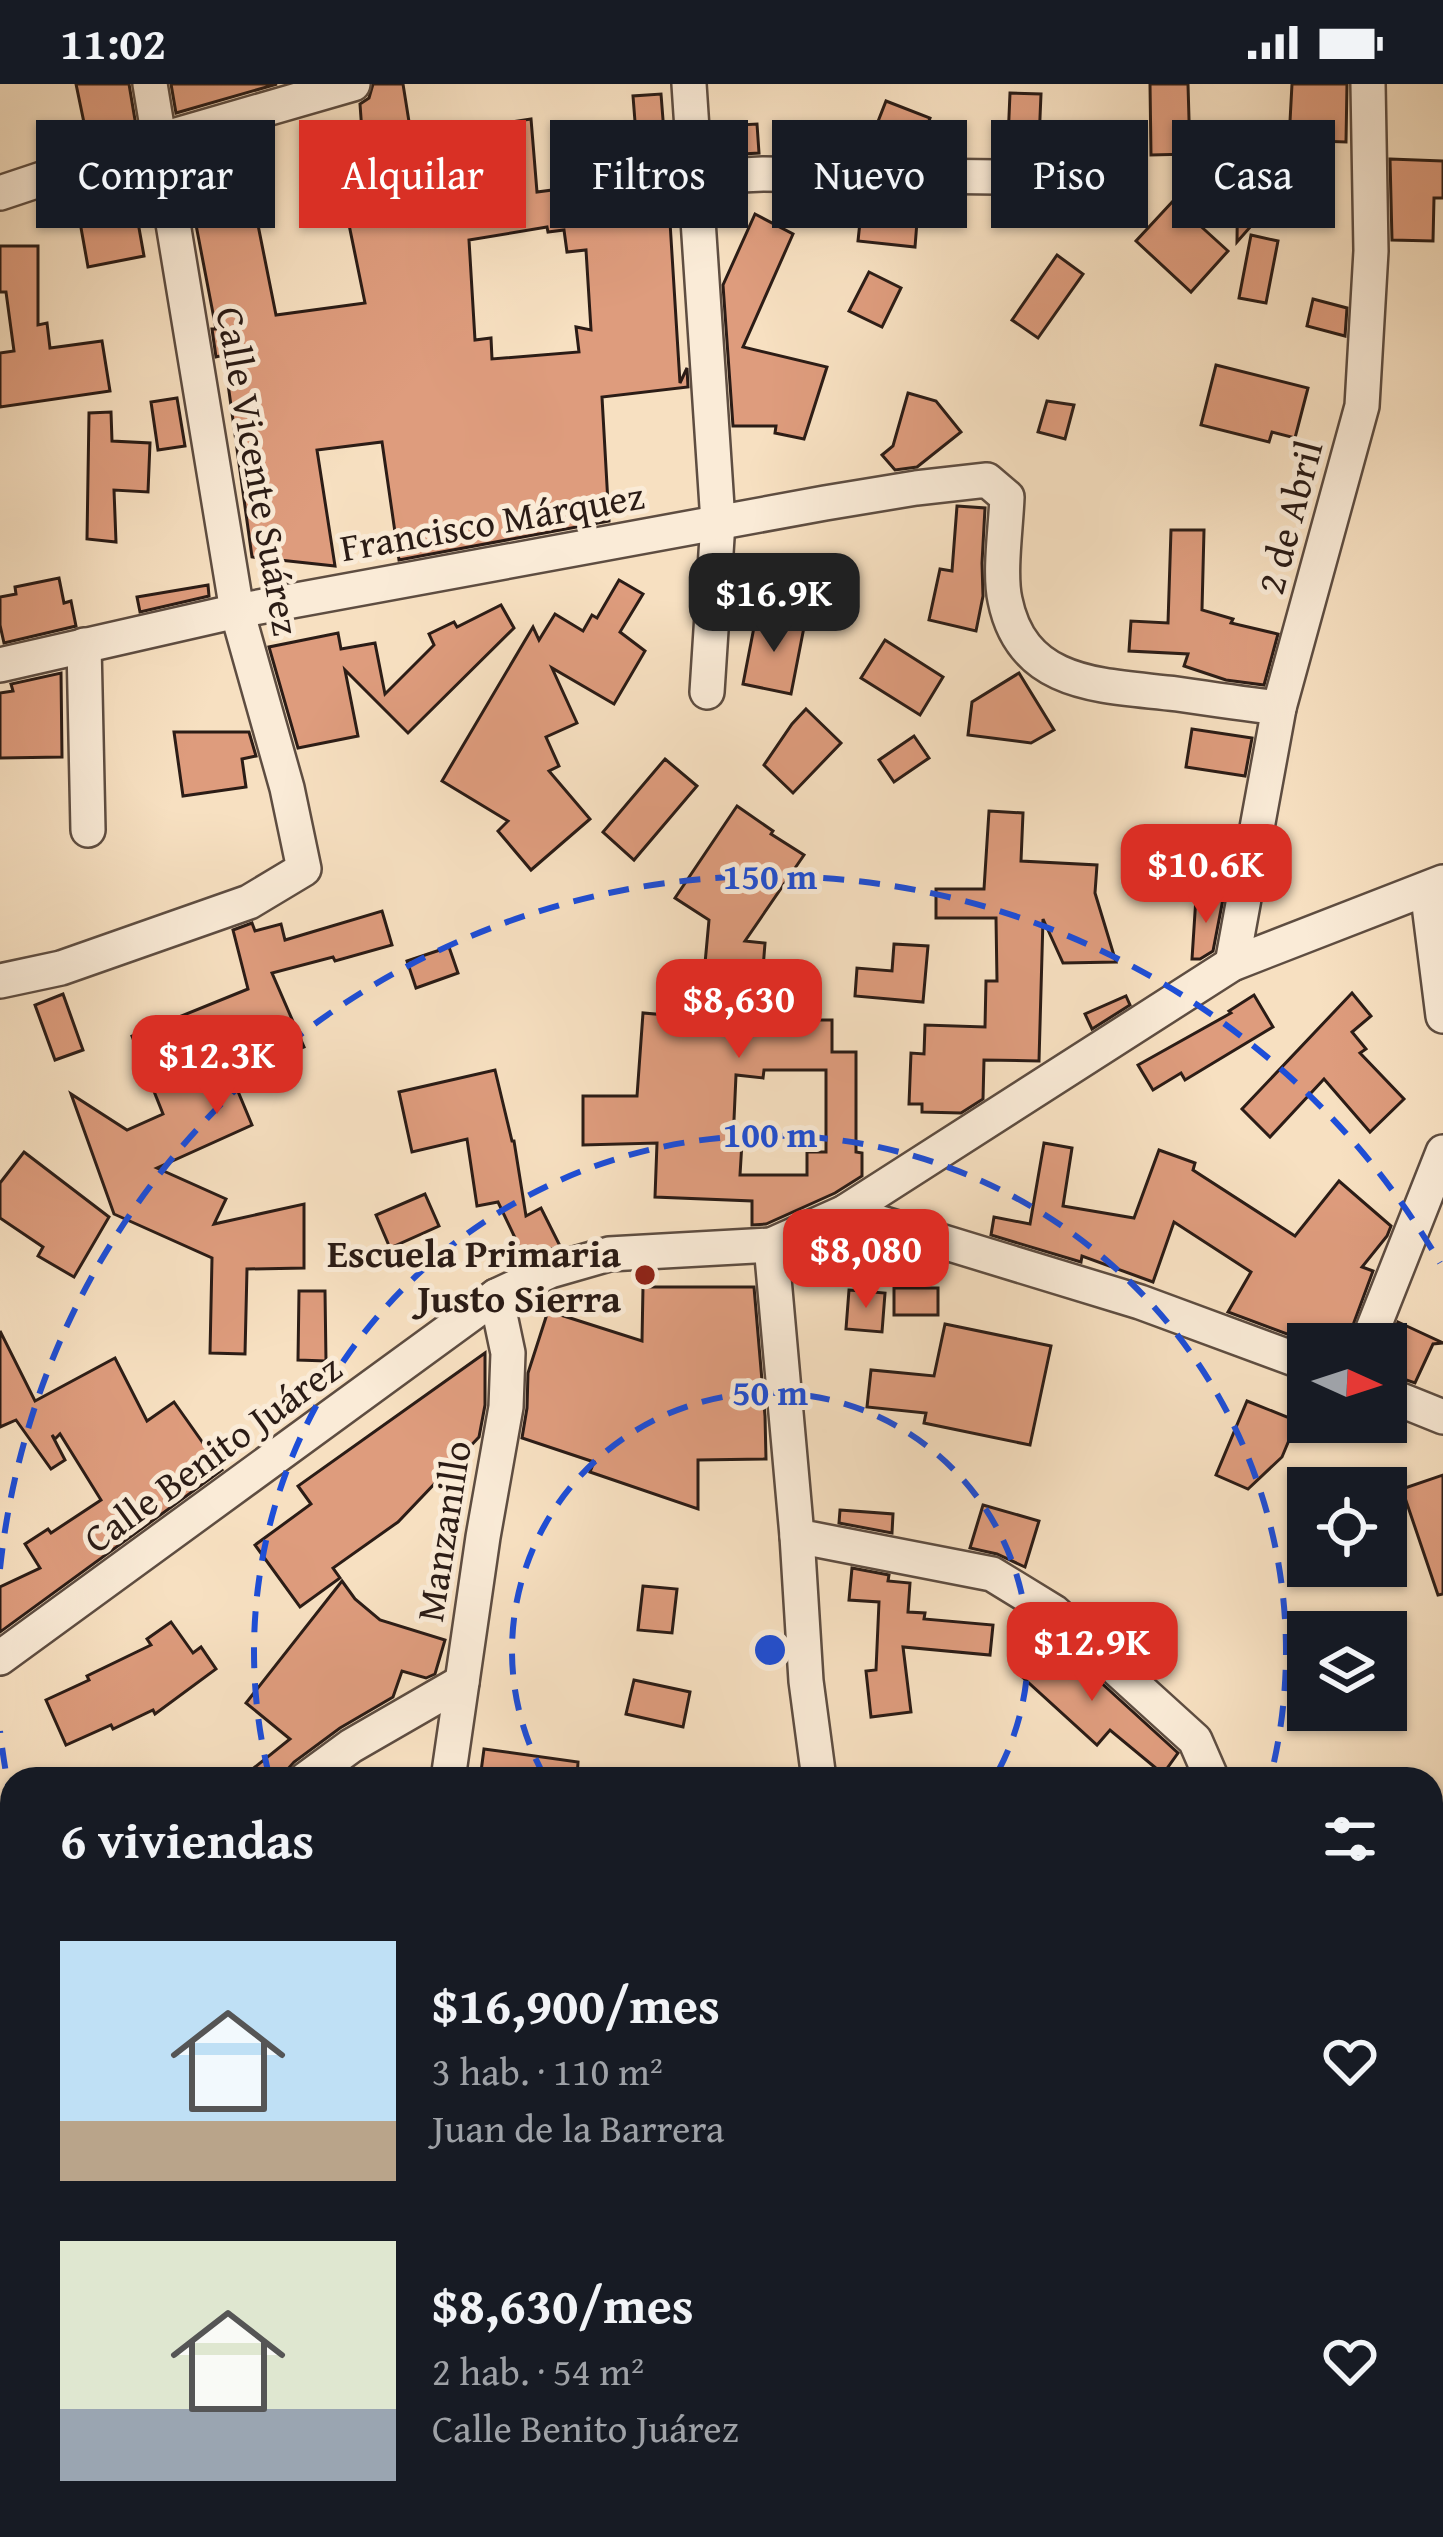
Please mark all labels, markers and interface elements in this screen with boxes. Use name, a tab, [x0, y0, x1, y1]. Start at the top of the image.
text: 11:02	[60, 10, 166, 75]
chip: Comprar	[36, 120, 275, 228]
chip: Alquilar	[299, 120, 526, 228]
chip: Filtros	[550, 120, 748, 228]
chip: Nuevo	[772, 120, 967, 228]
chip: Piso	[991, 120, 1148, 228]
chip: Casa	[1172, 120, 1335, 228]
street label: Calle Vicente Suárez	[203, 302, 316, 640]
street label: 2 de Abril	[1241, 434, 1336, 600]
street label: Francisco Márquez	[336, 466, 648, 575]
pin: $16.9K	[676, 553, 872, 655]
text: $16.9K	[716, 563, 832, 620]
pin: $10.6K	[1108, 824, 1304, 926]
text: $10.6K	[1148, 834, 1264, 891]
text: 150 m	[723, 849, 818, 902]
pin: $8,630	[641, 959, 837, 1061]
text: $8,630	[683, 969, 795, 1026]
pin: $12.3K	[119, 1015, 315, 1117]
text: $12.3K	[159, 1025, 275, 1082]
text: 100 m	[723, 1107, 818, 1160]
pin: $8,080	[768, 1209, 964, 1311]
text: $8,080	[810, 1219, 922, 1276]
place label: Escuela Primaria Justo Sierra	[327, 1224, 621, 1326]
marker: Escuela Primaria Justo Sierra	[632, 1262, 658, 1288]
north arrow	[1287, 1323, 1407, 1443]
map controls	[1287, 1323, 1407, 1731]
street label: Calle Benito Juárez	[71, 1339, 352, 1566]
text: 50 m	[732, 1365, 808, 1418]
street label: Manzanillo	[400, 1436, 485, 1625]
button: locate	[1287, 1467, 1407, 1587]
pin: $12.9K	[994, 1602, 1190, 1704]
button: layers	[1287, 1611, 1407, 1731]
text: $12.9K	[1034, 1612, 1150, 1669]
centre of rings	[749, 1629, 791, 1671]
text: 6 viviendas	[60, 1802, 314, 1877]
icon: filters	[1317, 1806, 1383, 1872]
text: $16,900/mes	[432, 1967, 720, 2042]
icon: home	[156, 1989, 300, 2133]
icon: heart	[1317, 2028, 1383, 2094]
text: 3 hab. · 110 m²	[432, 2042, 663, 2099]
text: Juan de la Barrera	[432, 2099, 725, 2156]
text: $8,630/mes	[432, 2267, 694, 2342]
icon: home	[156, 2289, 300, 2433]
icon: heart	[1317, 2328, 1383, 2394]
text: 2 hab. · 54 m²	[432, 2342, 644, 2399]
text: Calle Benito Juárez	[432, 2399, 739, 2456]

